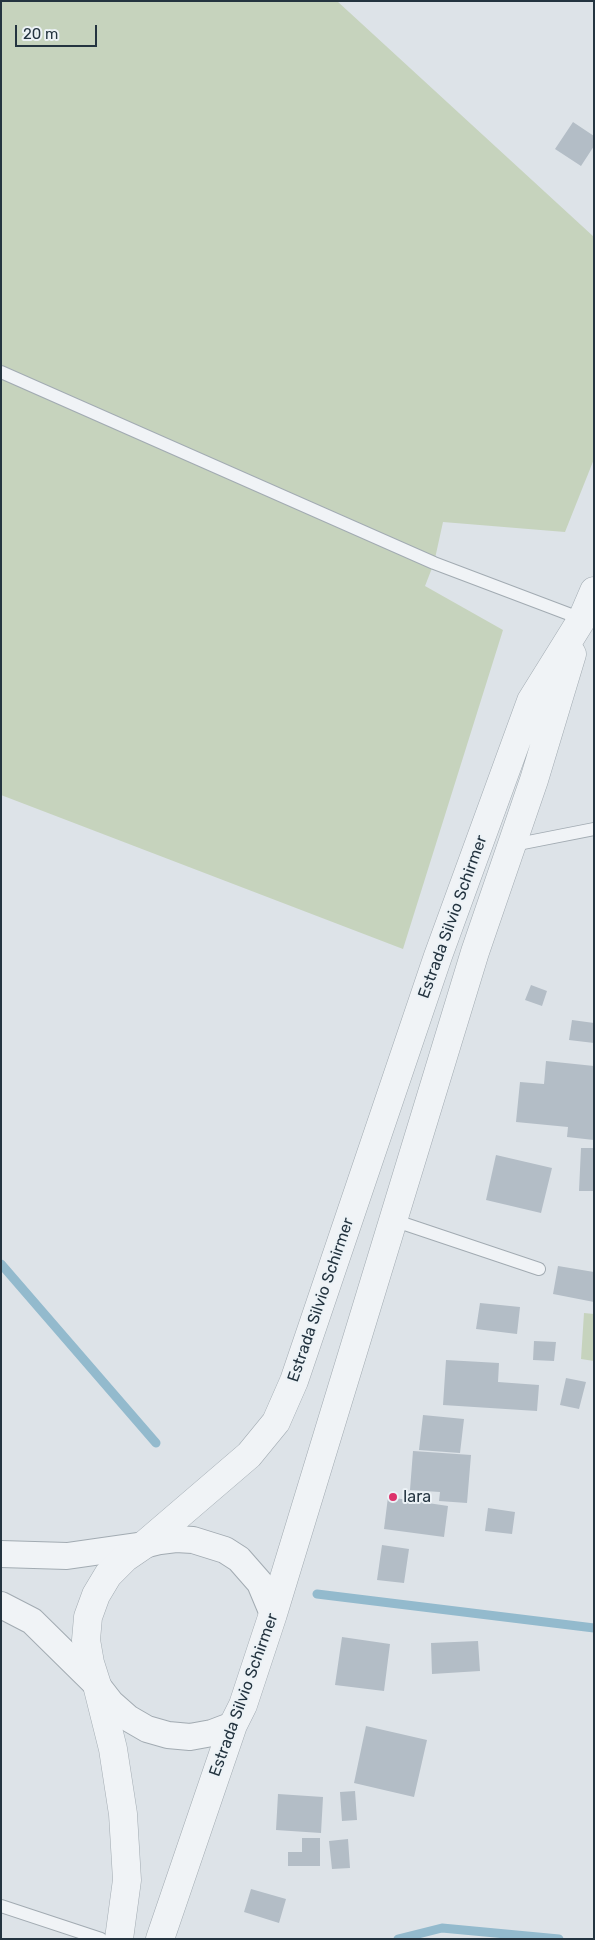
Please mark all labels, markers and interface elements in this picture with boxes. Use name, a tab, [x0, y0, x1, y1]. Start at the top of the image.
scale bar	[18, 15, 100, 47]
text: 20 m	[23, 25, 58, 43]
street label: Estrada Silvio Schirmer	[414, 833, 492, 1001]
street label: Estrada Silvio Schirmer	[284, 1215, 358, 1385]
place label: Iara	[403, 1487, 431, 1507]
marker: Iara	[387, 1491, 399, 1503]
street label: Estrada Silvio Schirmer	[205, 1611, 283, 1779]

